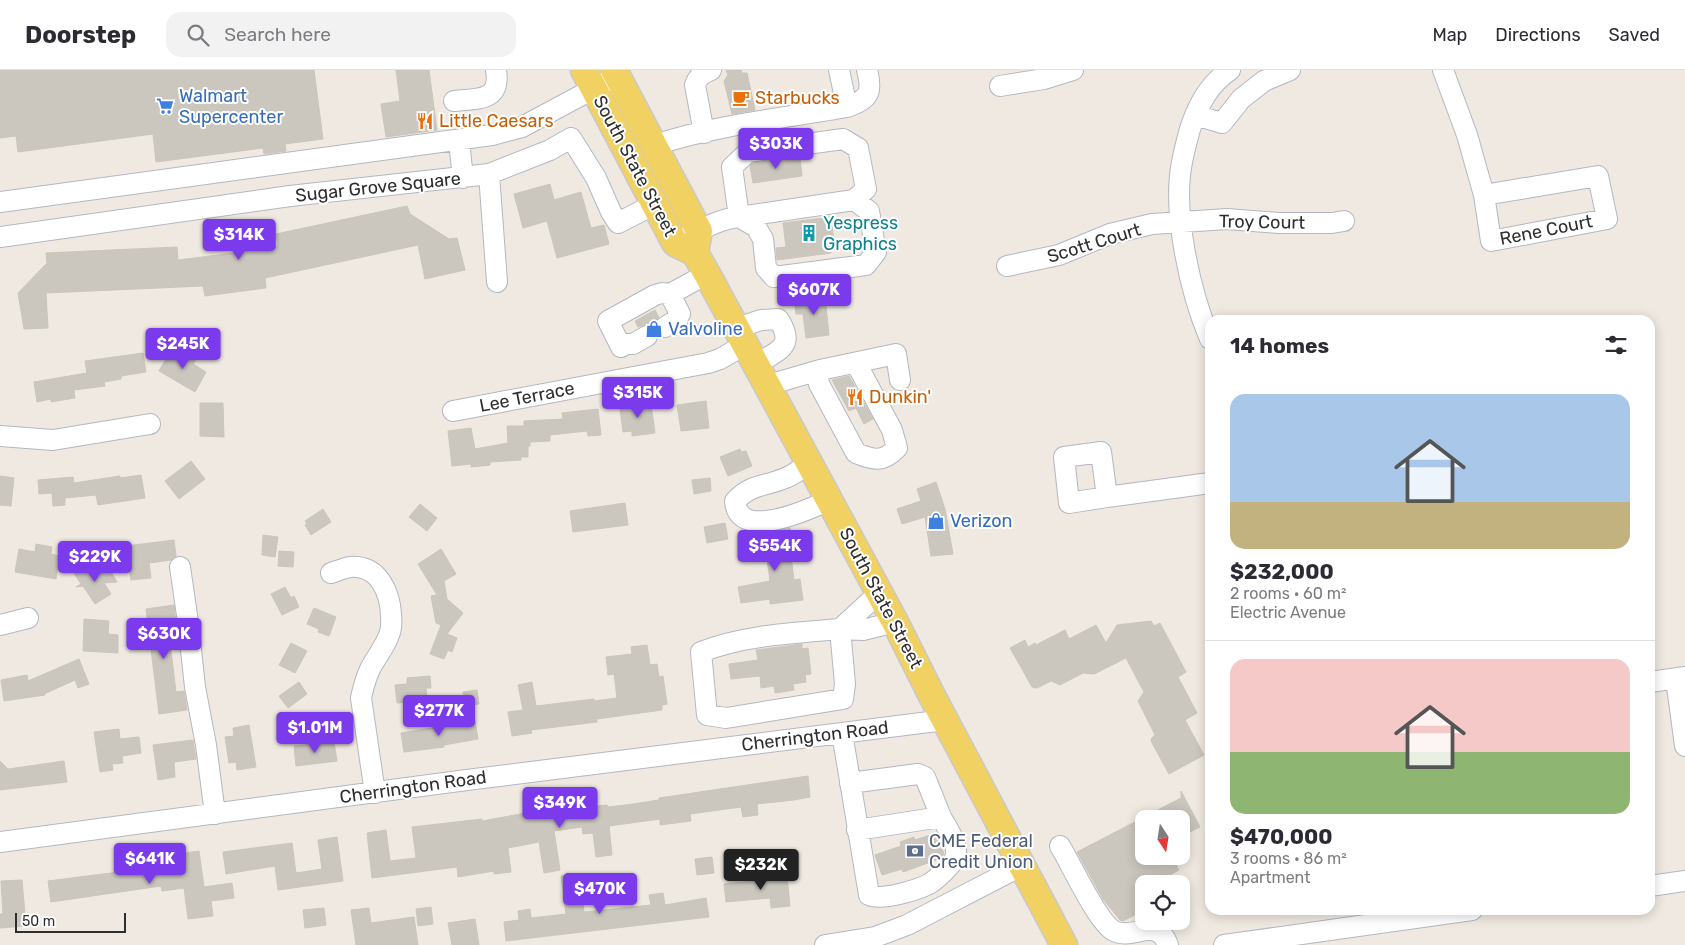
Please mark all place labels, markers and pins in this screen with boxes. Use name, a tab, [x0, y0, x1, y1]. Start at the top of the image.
place label: Walmart Supercenter	[179, 85, 283, 128]
place label: Starbucks	[755, 87, 840, 109]
cafe icon: Starbucks	[731, 88, 751, 108]
supermarket icon: Walmart Supercenter	[155, 96, 175, 116]
place label: Little Caesars	[439, 110, 554, 132]
restaurant icon: Little Caesars	[415, 111, 435, 131]
pin: $303K	[741, 128, 811, 170]
place label: Yespress Graphics	[823, 212, 898, 255]
pin: $314K	[204, 218, 274, 261]
building icon: Yespress Graphics	[799, 223, 819, 243]
pin: $607K	[779, 274, 849, 316]
place label: Valvoline	[668, 318, 743, 340]
shop icon: Valvoline	[644, 319, 664, 339]
pin: $245K	[148, 328, 218, 370]
pin: $315K	[603, 376, 673, 419]
place label: Dunkin'	[869, 386, 931, 408]
restaurant icon: Dunkin'	[845, 387, 865, 407]
place label: Verizon	[950, 510, 1012, 532]
shop icon: Verizon	[926, 511, 946, 531]
pin: $554K	[740, 530, 810, 572]
pin: $229K	[60, 540, 130, 583]
pin: $630K	[129, 618, 199, 660]
pin: $277K	[404, 694, 474, 737]
pin: $1.01M	[274, 712, 356, 754]
pin: $349K	[525, 786, 595, 829]
place label: CME Federal Credit Union	[929, 830, 1033, 873]
bank icon: CME Federal Credit Union	[905, 841, 925, 861]
pin: $641K	[115, 842, 185, 885]
pin: $232K	[726, 848, 796, 891]
pin: $470K	[565, 872, 635, 915]

